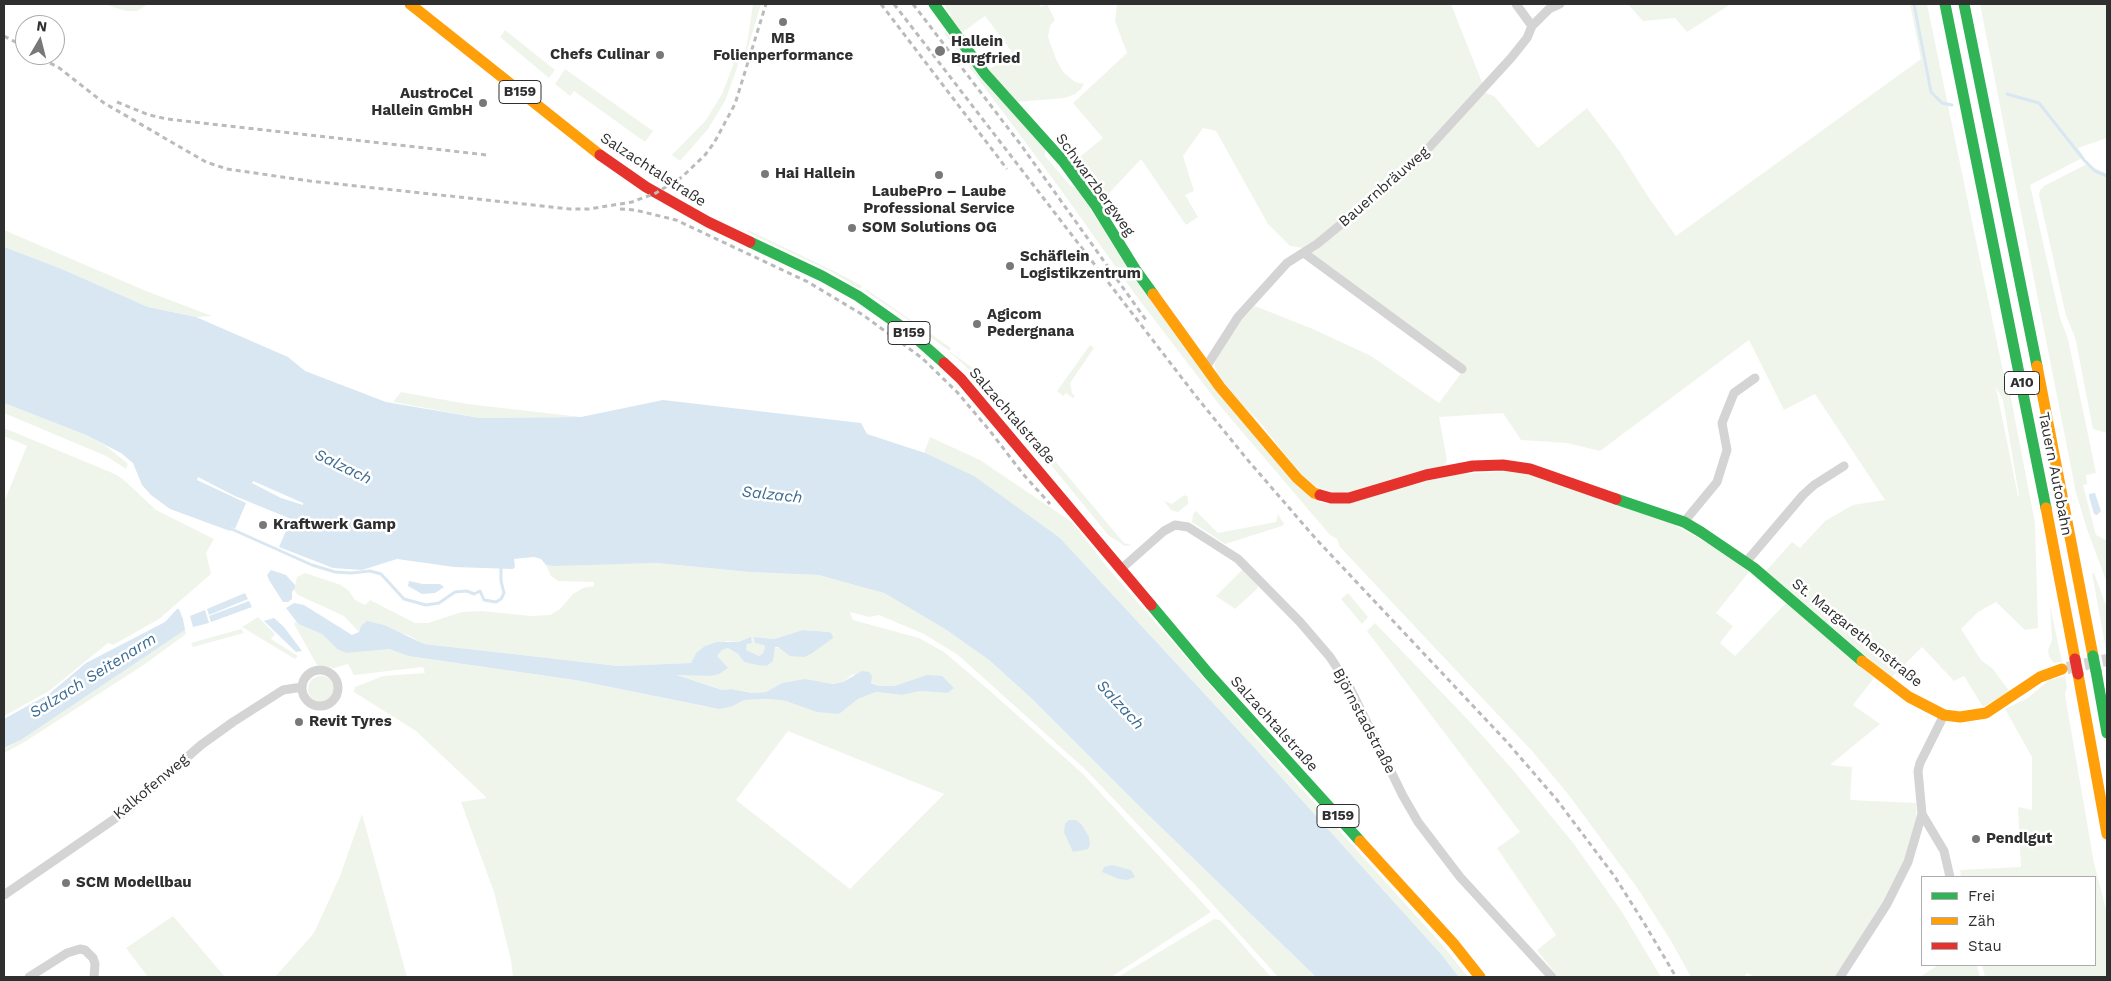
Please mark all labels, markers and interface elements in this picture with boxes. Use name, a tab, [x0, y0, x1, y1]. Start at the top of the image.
north arrow	[15, 15, 65, 65]
marker: MB Folienperformance	[777, 16, 789, 28]
text: N	[36, 17, 48, 35]
place label: MB Folienperformance	[713, 30, 853, 65]
place label: Hallein Burgfried	[951, 33, 1020, 68]
marker: Hallein Burgfried	[933, 44, 947, 58]
place label: Chefs Culinar	[550, 46, 650, 64]
marker: Chefs Culinar	[654, 49, 666, 61]
road number: B159	[499, 80, 541, 104]
place label: AustroCel Hallein GmbH	[371, 85, 473, 120]
marker: AustroCel Hallein GmbH	[477, 97, 489, 109]
street label: Salzachtalstraße	[597, 129, 709, 211]
street label: Schwarzbergweg	[1052, 130, 1138, 240]
street label: Bauernbräuweg	[1335, 143, 1433, 231]
place label: Hai Hallein	[775, 165, 855, 183]
marker: Hai Hallein	[759, 168, 771, 180]
marker: LaubePro – Laube Professional Service	[933, 169, 945, 181]
place label: LaubePro – Laube Professional Service	[863, 183, 1015, 218]
place label: SOM Solutions OG	[862, 219, 997, 237]
marker: SOM Solutions OG	[846, 222, 858, 234]
place label: Schäflein Logistikzentrum	[1020, 248, 1141, 283]
marker: Schäflein Logistikzentrum	[1004, 260, 1016, 272]
place label: Agicom Pedergnana	[987, 306, 1074, 341]
marker: Agicom Pedergnana	[971, 318, 983, 330]
road number: B159	[888, 322, 930, 344]
street label: Salzachtalstraße	[965, 364, 1059, 468]
road number: A10	[2004, 372, 2040, 394]
street label: Tauern Autobahn	[2034, 411, 2076, 537]
water label: Salzach	[311, 445, 375, 489]
water label: Salzach	[741, 482, 803, 508]
place label: Kraftwerk Gamp	[273, 516, 396, 534]
marker: Kraftwerk Gamp	[257, 519, 269, 531]
street label: St. Margarethenstraße	[1788, 575, 1926, 691]
water label: Salzach Seitenarm	[26, 629, 160, 723]
street label: Björnstadstraße	[1329, 665, 1399, 777]
street label: Salzachtalstraße	[1226, 672, 1322, 776]
water label: Salzach	[1092, 676, 1148, 734]
place label: Revit Tyres	[309, 713, 392, 731]
marker: Revit Tyres	[293, 716, 305, 728]
street label: Kalkofenweg	[110, 750, 192, 824]
road number: B159	[1317, 804, 1359, 828]
place label: Pendlgut	[1986, 830, 2052, 848]
marker: Pendlgut	[1970, 833, 1982, 845]
place label: SCM Modellbau	[76, 874, 192, 892]
legend	[1921, 876, 2096, 966]
marker: SCM Modellbau	[60, 877, 72, 889]
text: Frei	[1968, 887, 1995, 905]
text: Zäh	[1968, 912, 1995, 930]
text: Stau	[1968, 937, 2002, 955]

